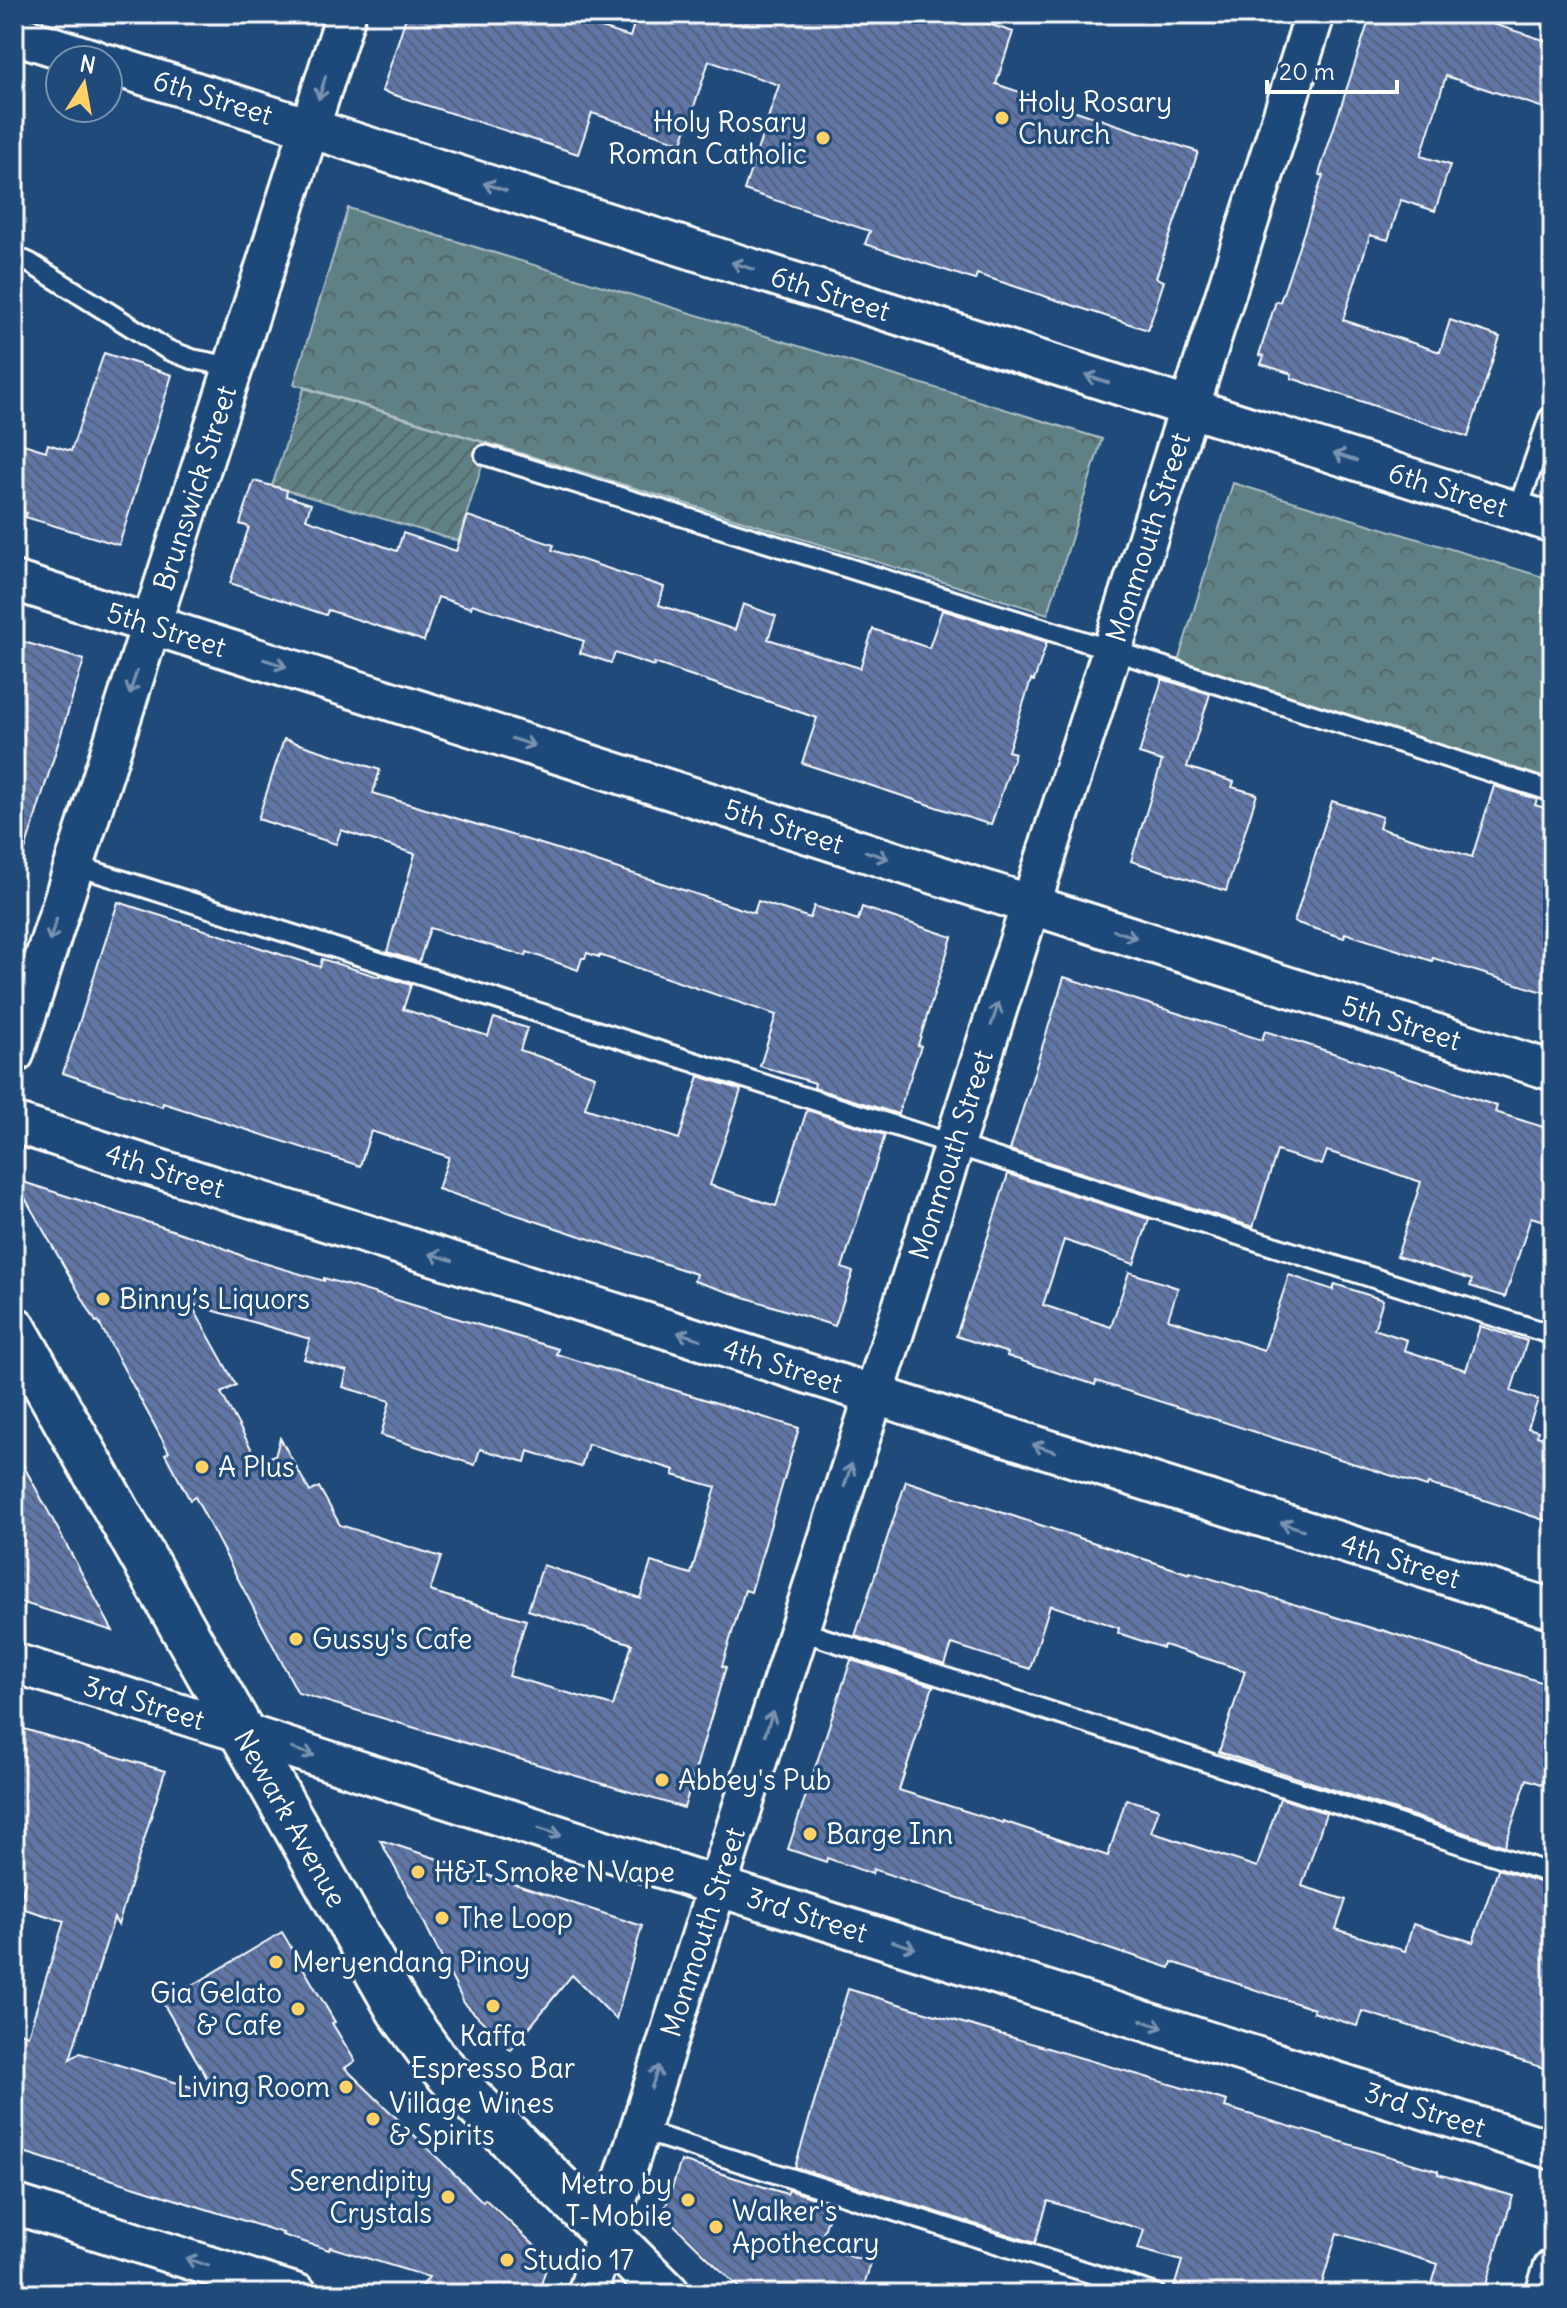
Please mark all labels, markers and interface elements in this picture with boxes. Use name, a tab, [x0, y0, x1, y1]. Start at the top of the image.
north arrow	[44, 44, 124, 124]
scale bar	[1267, 44, 1397, 94]
text: N	[78, 49, 98, 80]
text: 20 m	[1279, 56, 1335, 86]
street label: 6th Street	[149, 62, 277, 133]
one-way arrow	[314, 76, 329, 101]
place label: Holy Rosary Church	[1018, 84, 1172, 152]
place label: Holy Rosary Roman Catholic	[608, 104, 807, 172]
marker: Holy Rosary Church	[993, 109, 1011, 127]
marker: Holy Rosary Roman Catholic	[814, 129, 832, 147]
one-way arrow	[483, 179, 508, 193]
one-way arrow	[730, 258, 756, 273]
street label: 6th Street	[766, 258, 895, 329]
one-way arrow	[1085, 370, 1110, 385]
street label: Brunswick Street	[145, 381, 244, 595]
street label: Monmouth Street	[1098, 428, 1198, 647]
one-way arrow	[1333, 449, 1359, 464]
street label: 6th Street	[1384, 454, 1512, 525]
street label: 5th Street	[102, 594, 231, 665]
one-way arrow	[262, 656, 288, 671]
one-way arrow	[124, 670, 139, 695]
one-way arrow	[510, 736, 535, 750]
street label: 5th Street	[720, 790, 848, 862]
one-way arrow	[865, 849, 890, 864]
one-way arrow	[45, 918, 60, 943]
one-way arrow	[1112, 927, 1138, 942]
street label: 5th Street	[1337, 987, 1465, 1059]
one-way arrow	[988, 1002, 1003, 1028]
street label: Monmouth Street	[900, 1045, 1001, 1264]
street label: 4th Street	[101, 1135, 229, 1206]
one-way arrow	[429, 1249, 454, 1264]
place label: Binny’s Liquors	[119, 1281, 310, 1317]
marker: Binny’s Liquors	[94, 1290, 112, 1308]
one-way arrow	[677, 1327, 702, 1342]
street label: 4th Street	[718, 1330, 847, 1401]
one-way arrow	[1031, 1440, 1057, 1455]
place label: A Plus	[218, 1449, 295, 1485]
marker: A Plus	[193, 1458, 211, 1476]
one-way arrow	[841, 1463, 856, 1489]
one-way arrow	[1279, 1518, 1305, 1533]
street label: 4th Street	[1336, 1525, 1465, 1597]
place label: Gussy's Cafe	[312, 1621, 472, 1657]
marker: Gussy's Cafe	[287, 1630, 305, 1648]
street label: 3rd Street	[79, 1667, 209, 1738]
one-way arrow	[762, 1711, 777, 1736]
street label: Newark Avenue	[226, 1723, 355, 1913]
one-way arrow	[289, 1745, 315, 1760]
place label: Abbey's Pub	[678, 1762, 831, 1798]
marker: Abbey's Pub	[653, 1771, 671, 1789]
place label: Barge Inn	[826, 1816, 953, 1852]
street label: Monmouth Street	[652, 1823, 753, 2041]
marker: Barge Inn	[801, 1825, 819, 1843]
one-way arrow	[537, 1826, 562, 1840]
place label: H&I Smoke N Vape	[434, 1854, 675, 1890]
marker: H&I Smoke N Vape	[409, 1863, 427, 1881]
street label: 3rd Street	[742, 1879, 872, 1951]
place label: The Loop	[458, 1900, 573, 1936]
marker: The Loop	[433, 1909, 451, 1927]
one-way arrow	[891, 1938, 917, 1953]
place label: Meryendang Pinoy	[292, 1944, 530, 1980]
marker: Meryendang Pinoy	[267, 1953, 285, 1971]
place label: Gia Gelato & Cafe	[150, 1975, 282, 2043]
marker: Kaffa Espresso Bar	[484, 1997, 502, 2015]
marker: Gia Gelato & Cafe	[289, 2000, 307, 2018]
one-way arrow	[1140, 2017, 1165, 2032]
place label: Kaffa Espresso Bar	[411, 2018, 575, 2086]
one-way arrow	[649, 2065, 664, 2090]
place label: Living Room	[177, 2069, 330, 2105]
street label: 3rd Street	[1360, 2074, 1490, 2146]
marker: Living Room	[337, 2078, 355, 2096]
place label: Village Wines & Spirits	[389, 2085, 554, 2153]
marker: Village Wines & Spirits	[364, 2110, 382, 2128]
place label: Serendipity Crystals	[289, 2163, 432, 2231]
place label: Metro by T-Mobile	[560, 2166, 672, 2234]
marker: Serendipity Crystals	[439, 2188, 457, 2206]
marker: Metro by T-Mobile	[679, 2191, 697, 2209]
place label: Walker's Apothecary	[732, 2193, 880, 2261]
marker: Walker's Apothecary	[707, 2218, 725, 2236]
place label: Studio 17	[523, 2242, 634, 2278]
marker: Studio 17	[498, 2251, 516, 2269]
one-way arrow	[185, 2254, 210, 2268]

